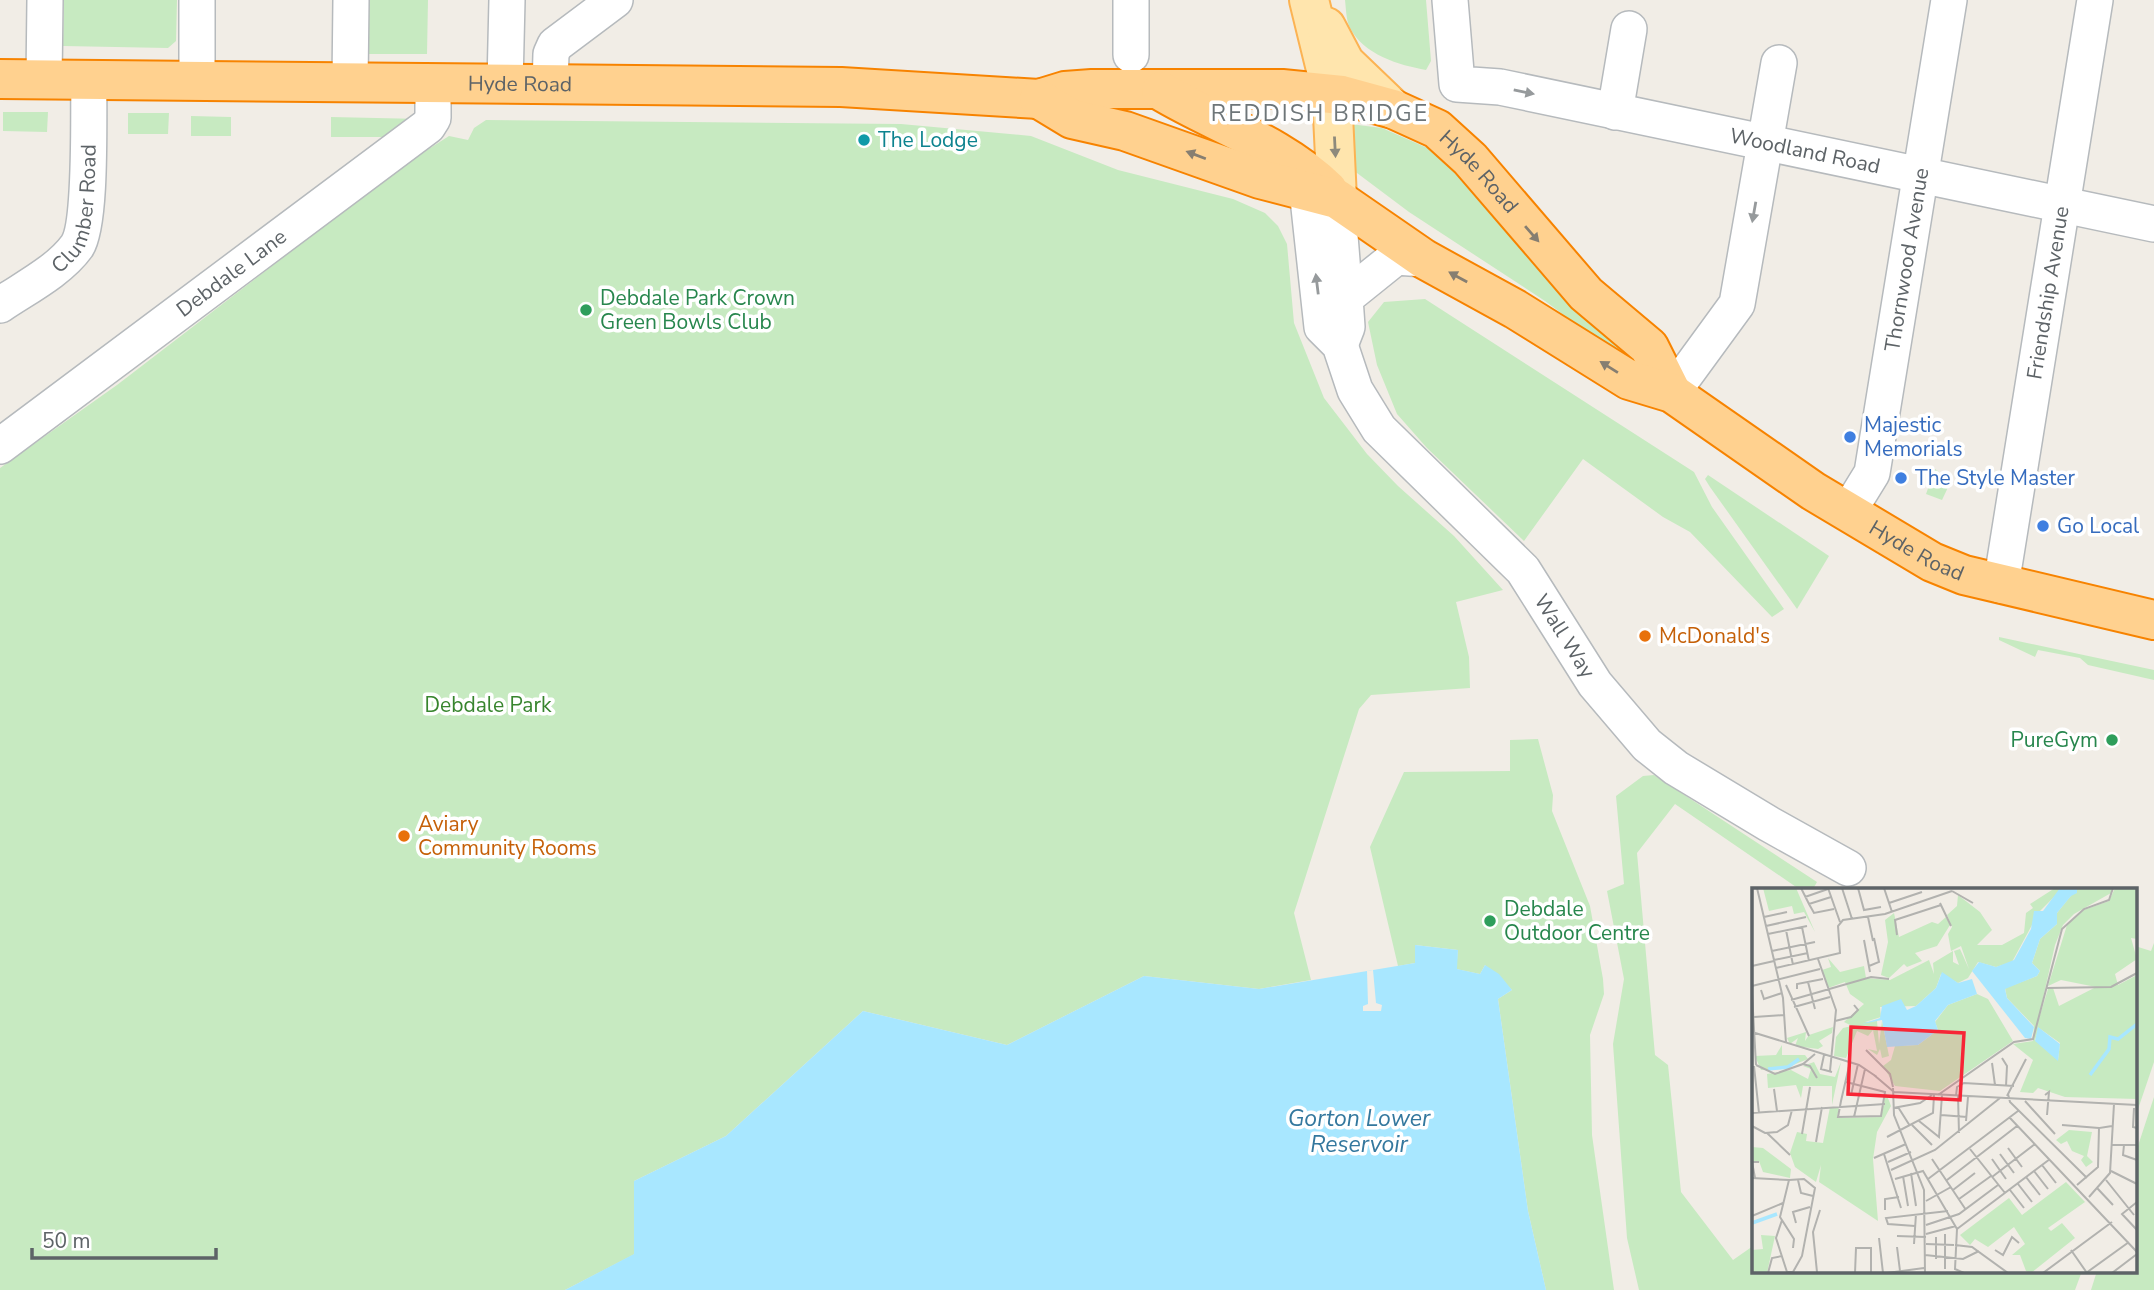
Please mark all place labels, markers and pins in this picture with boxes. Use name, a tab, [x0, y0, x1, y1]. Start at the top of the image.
place label: The Lodge	[878, 126, 978, 154]
marker: The Lodge	[856, 132, 872, 148]
place label: Debdale Park Crown Green Bowls Club	[600, 284, 795, 336]
marker: Debdale Park Crown Green Bowls Club	[578, 302, 594, 318]
place label: Majestic Memorials	[1864, 411, 1963, 463]
marker: Majestic Memorials	[1842, 429, 1858, 445]
place label: The Style Master	[1915, 464, 2075, 492]
marker: The Style Master	[1893, 470, 1909, 486]
place label: Go Local	[2057, 512, 2140, 540]
marker: Go Local	[2035, 518, 2051, 534]
place label: McDonald's	[1659, 622, 1770, 650]
marker: McDonald's	[1637, 628, 1653, 644]
place label: PureGym	[2010, 726, 2098, 754]
marker: PureGym	[2104, 732, 2120, 748]
place label: Aviary Community Rooms	[418, 810, 597, 862]
marker: Aviary Community Rooms	[396, 828, 412, 844]
place label: Debdale Outdoor Centre	[1504, 895, 1650, 947]
marker: Debdale Outdoor Centre	[1482, 913, 1498, 929]

